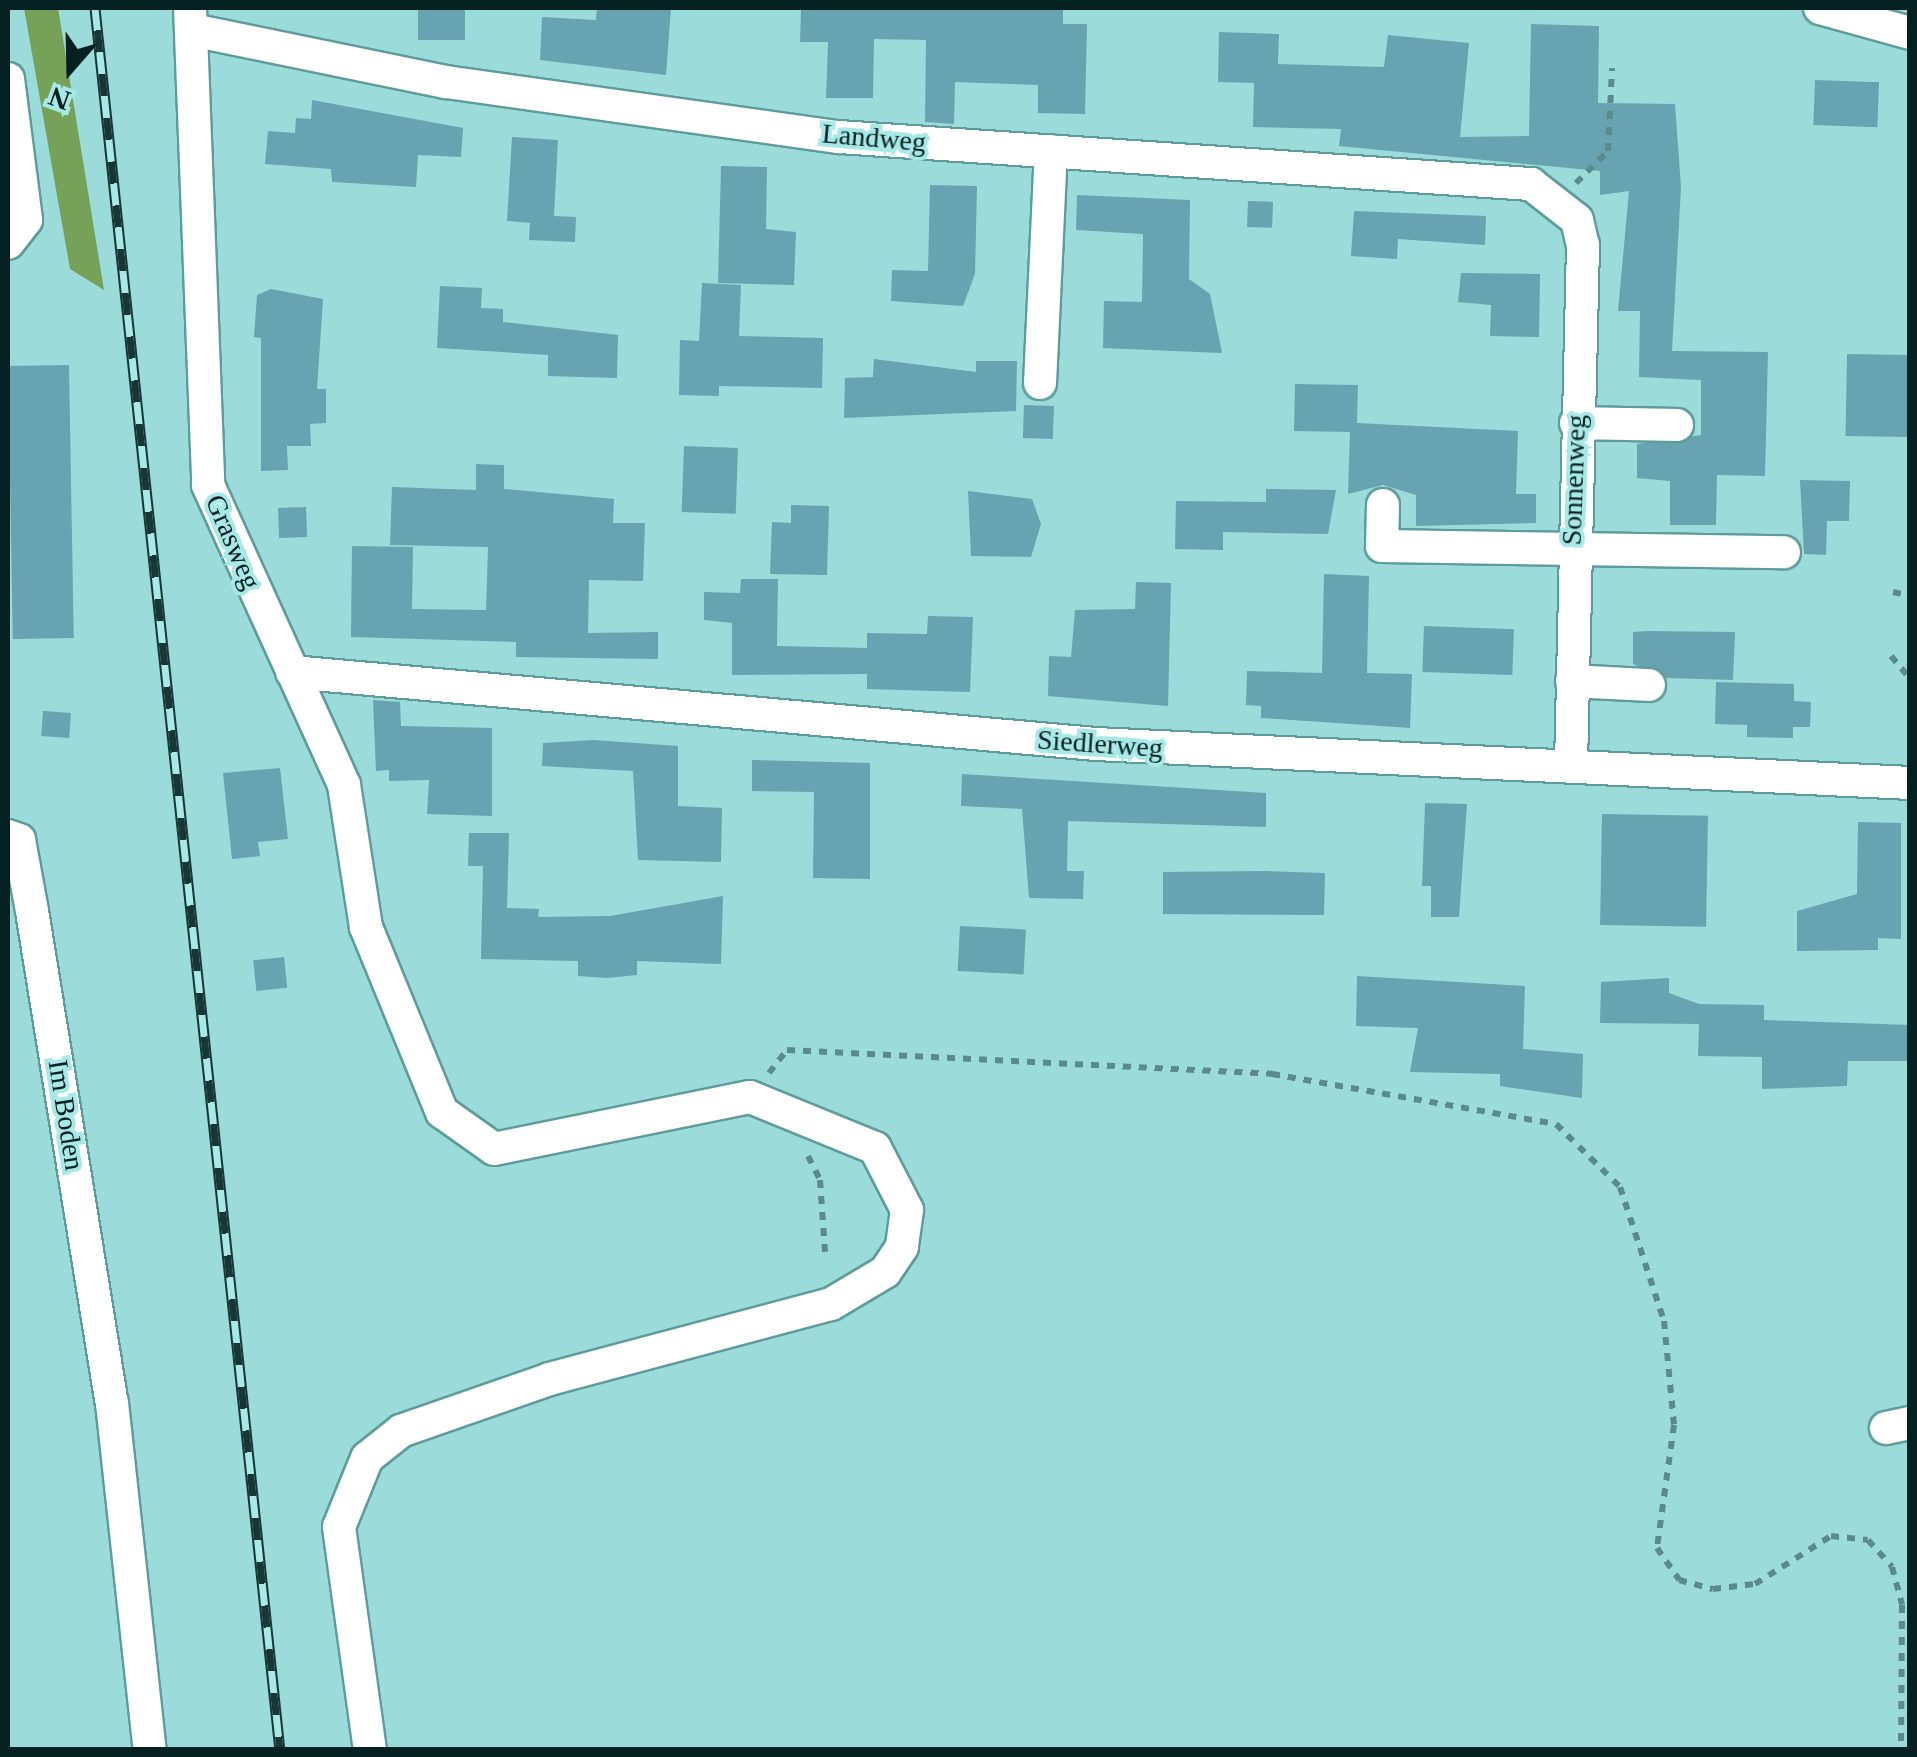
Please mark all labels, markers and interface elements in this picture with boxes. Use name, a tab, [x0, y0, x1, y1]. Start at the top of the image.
north arrow	[20, 20, 120, 120]
text: N	[45, 81, 74, 117]
street label: Landweg	[821, 117, 927, 159]
street label: Sonnenweg	[1555, 414, 1593, 546]
street label: Grasweg	[198, 490, 268, 594]
street label: Siedlerweg	[1036, 723, 1164, 765]
street label: Im Boden	[41, 1057, 91, 1173]

